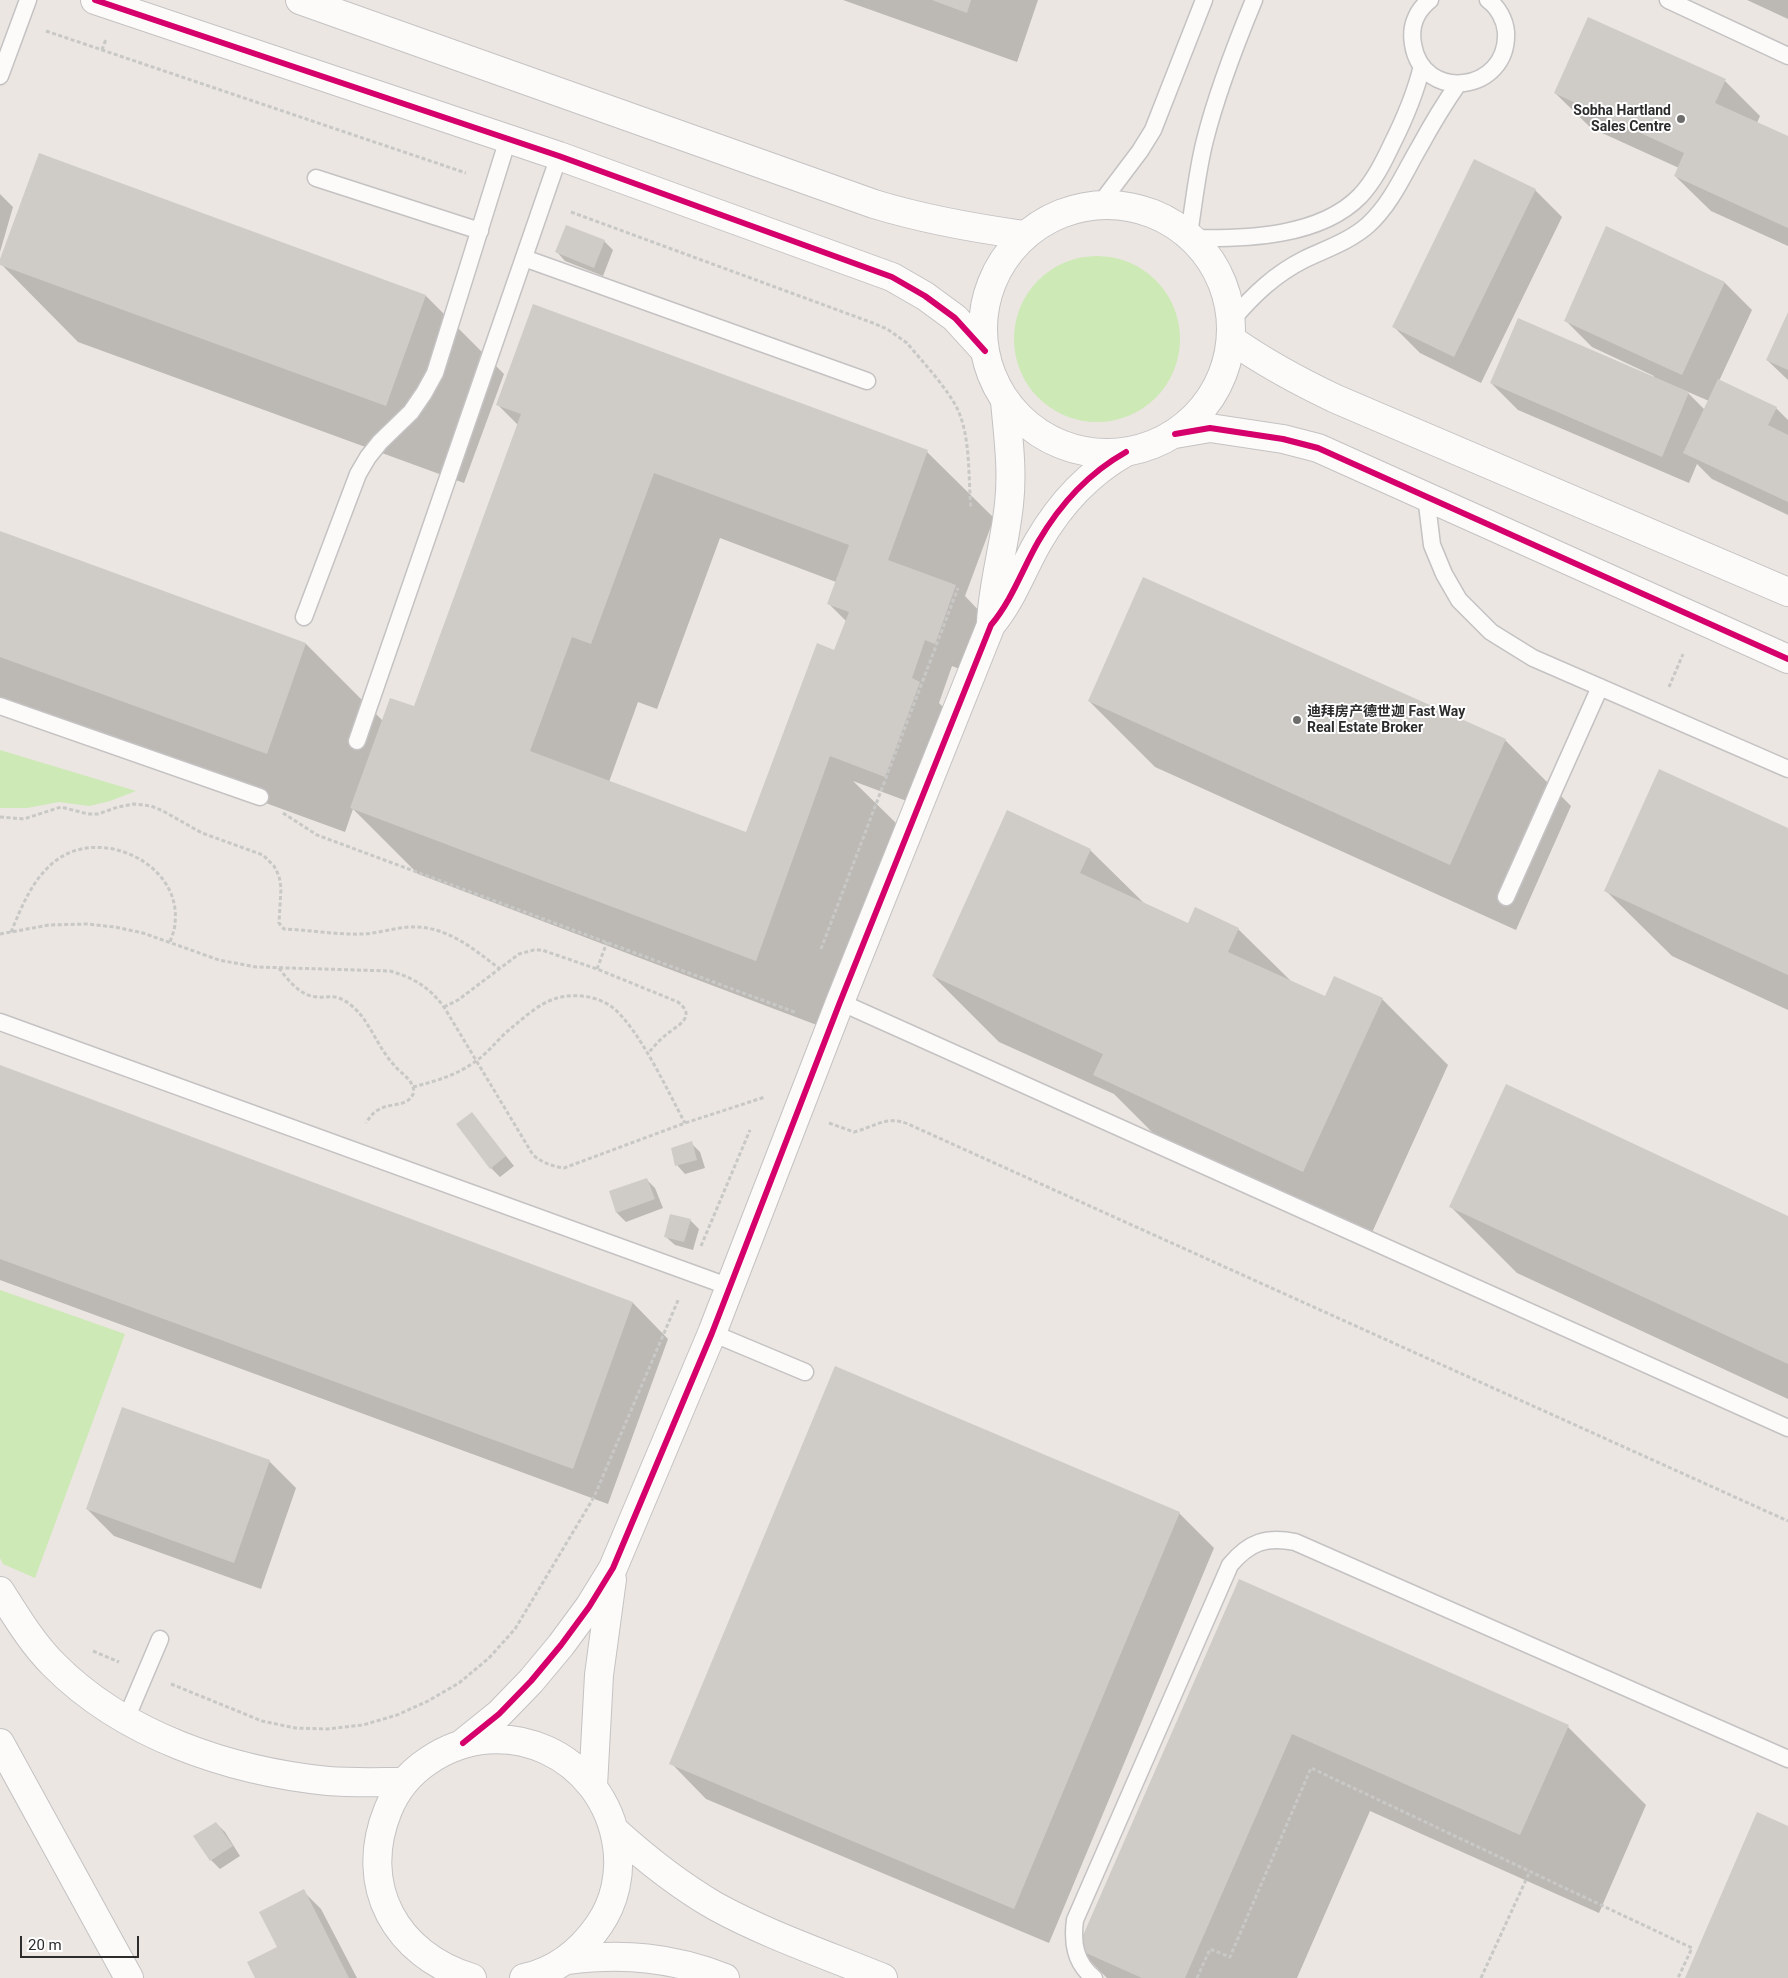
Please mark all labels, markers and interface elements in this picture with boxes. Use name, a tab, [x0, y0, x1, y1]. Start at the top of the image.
place label: Sobha Hartland Sales Centre	[1573, 103, 1671, 136]
marker: Sobha Hartland Sales Centre	[1675, 113, 1687, 125]
place label: 迪拜房产德世迦 Fast Way Real Estate Broker	[1307, 704, 1465, 736]
marker: 迪拜房产德世迦 Fast Way Real Estate Broker	[1291, 714, 1303, 726]
scale bar	[22, 1926, 141, 1958]
text: 20 m	[28, 1936, 62, 1954]

